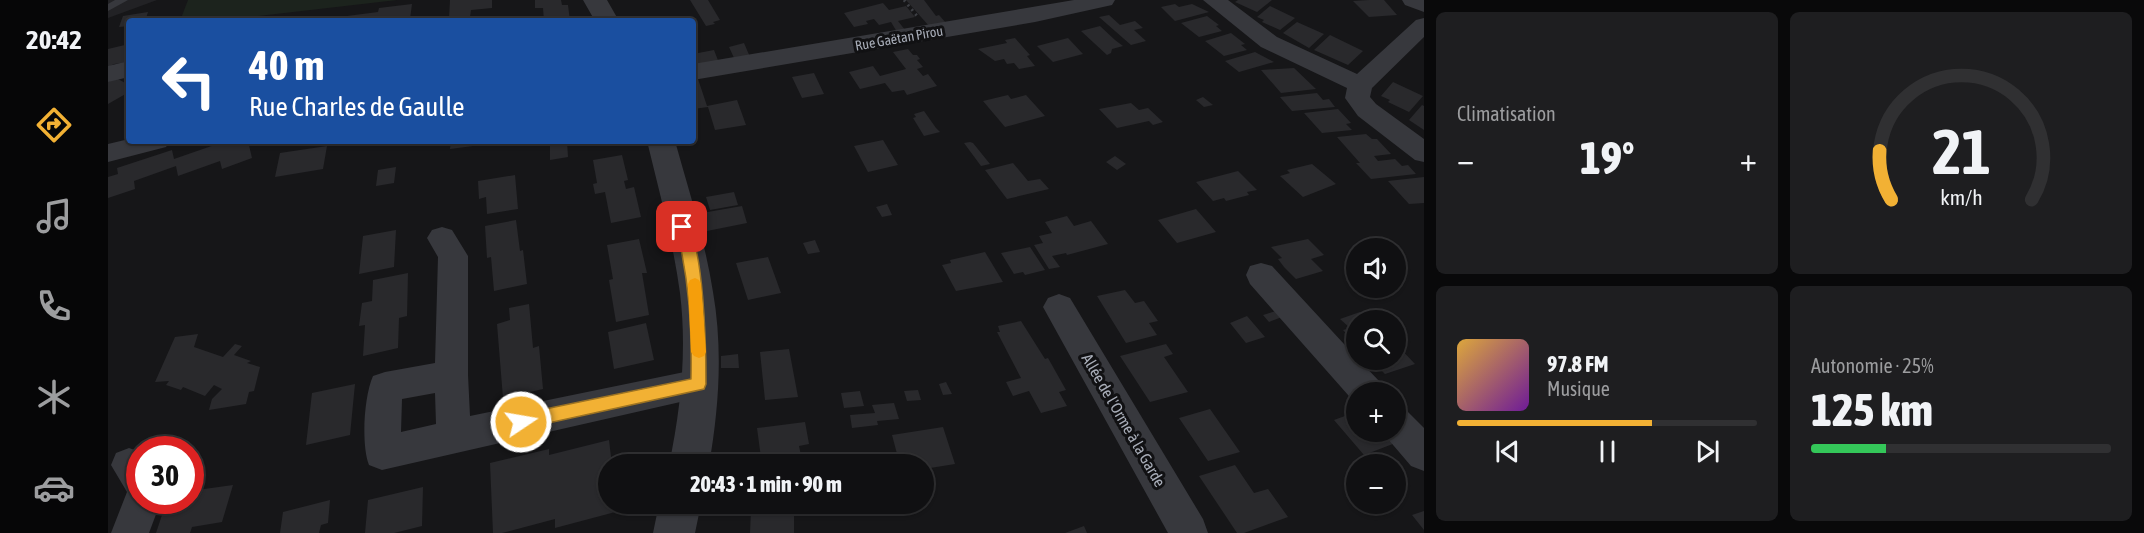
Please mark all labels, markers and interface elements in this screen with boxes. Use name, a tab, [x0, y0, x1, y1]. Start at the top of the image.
street label: Rue Gaëtan Pirou	[854, 22, 944, 54]
text: 20:42	[26, 24, 82, 55]
text: 40 m	[249, 41, 324, 89]
icon: left	[150, 42, 228, 120]
text: Rue Charles de Gaulle	[249, 91, 465, 122]
text: Climatisation	[1457, 102, 1556, 125]
icon: directions	[33, 104, 75, 146]
text: 21	[1932, 116, 1990, 187]
text: 19°	[1580, 132, 1634, 184]
text: −	[1457, 140, 1474, 178]
text: +	[1740, 140, 1757, 178]
text: km/h	[1940, 185, 1982, 210]
icon: music	[33, 195, 75, 237]
pin	[656, 201, 707, 252]
icon: arrive	[665, 210, 698, 243]
map controls	[1346, 238, 1406, 514]
button: sound	[1346, 238, 1406, 298]
icon: phone	[33, 285, 75, 327]
button: search	[1346, 310, 1406, 370]
street label: Allée de l'Orme à la Garde	[1079, 350, 1169, 490]
text: 97.8 FM	[1547, 351, 1609, 377]
text: Autonomie · 25%	[1811, 354, 1934, 377]
icon: climate	[33, 376, 75, 418]
text: Musique	[1547, 377, 1610, 400]
button: +	[1346, 382, 1406, 442]
text: 125 km	[1811, 384, 1933, 436]
position arrow	[489, 390, 553, 454]
icon: previous	[1491, 435, 1524, 468]
icon: pause	[1591, 435, 1624, 468]
icon: next	[1691, 435, 1724, 468]
speed limit sign: 30	[126, 436, 204, 514]
button: −	[1346, 454, 1406, 514]
icon: car	[33, 467, 75, 509]
text: 20:43 · 1 min · 90 m	[690, 471, 842, 497]

